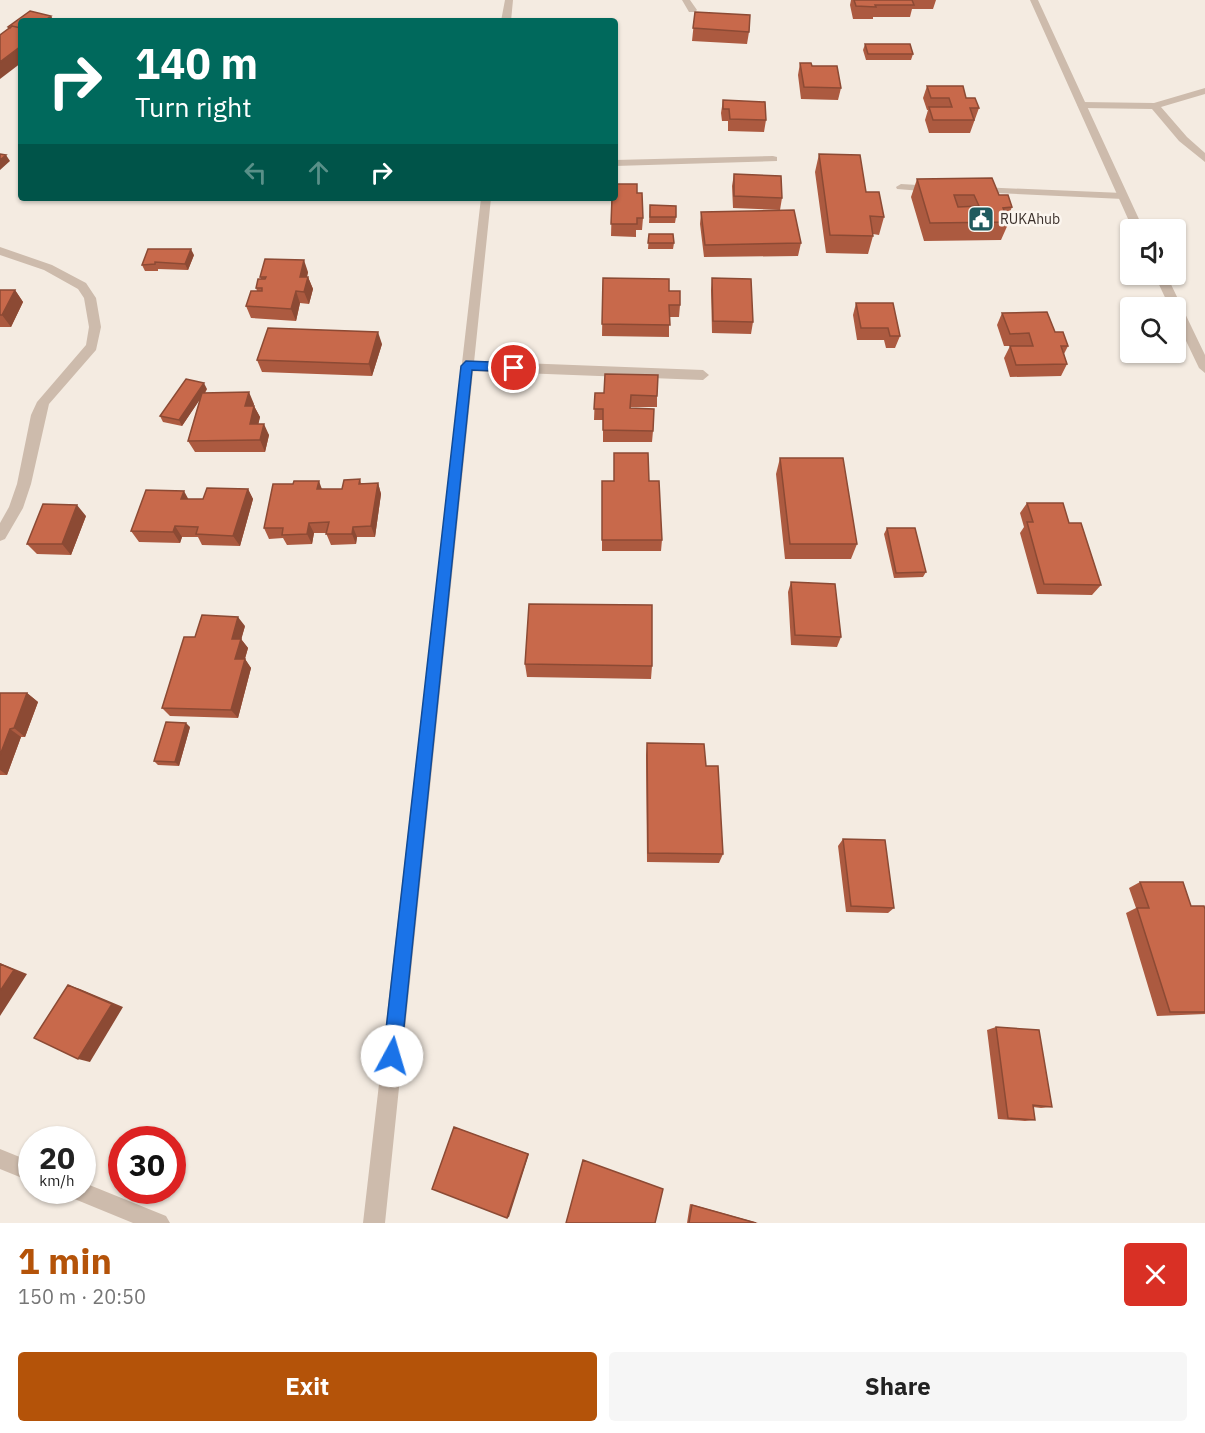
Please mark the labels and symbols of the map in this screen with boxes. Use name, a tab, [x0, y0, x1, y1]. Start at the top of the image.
public building icon: RUKAhub	[966, 204, 996, 234]
place label: RUKAhub	[1000, 210, 1060, 228]
pin	[488, 342, 539, 393]
position arrow	[360, 1024, 424, 1088]
speed limit sign: 30	[108, 1126, 186, 1204]

